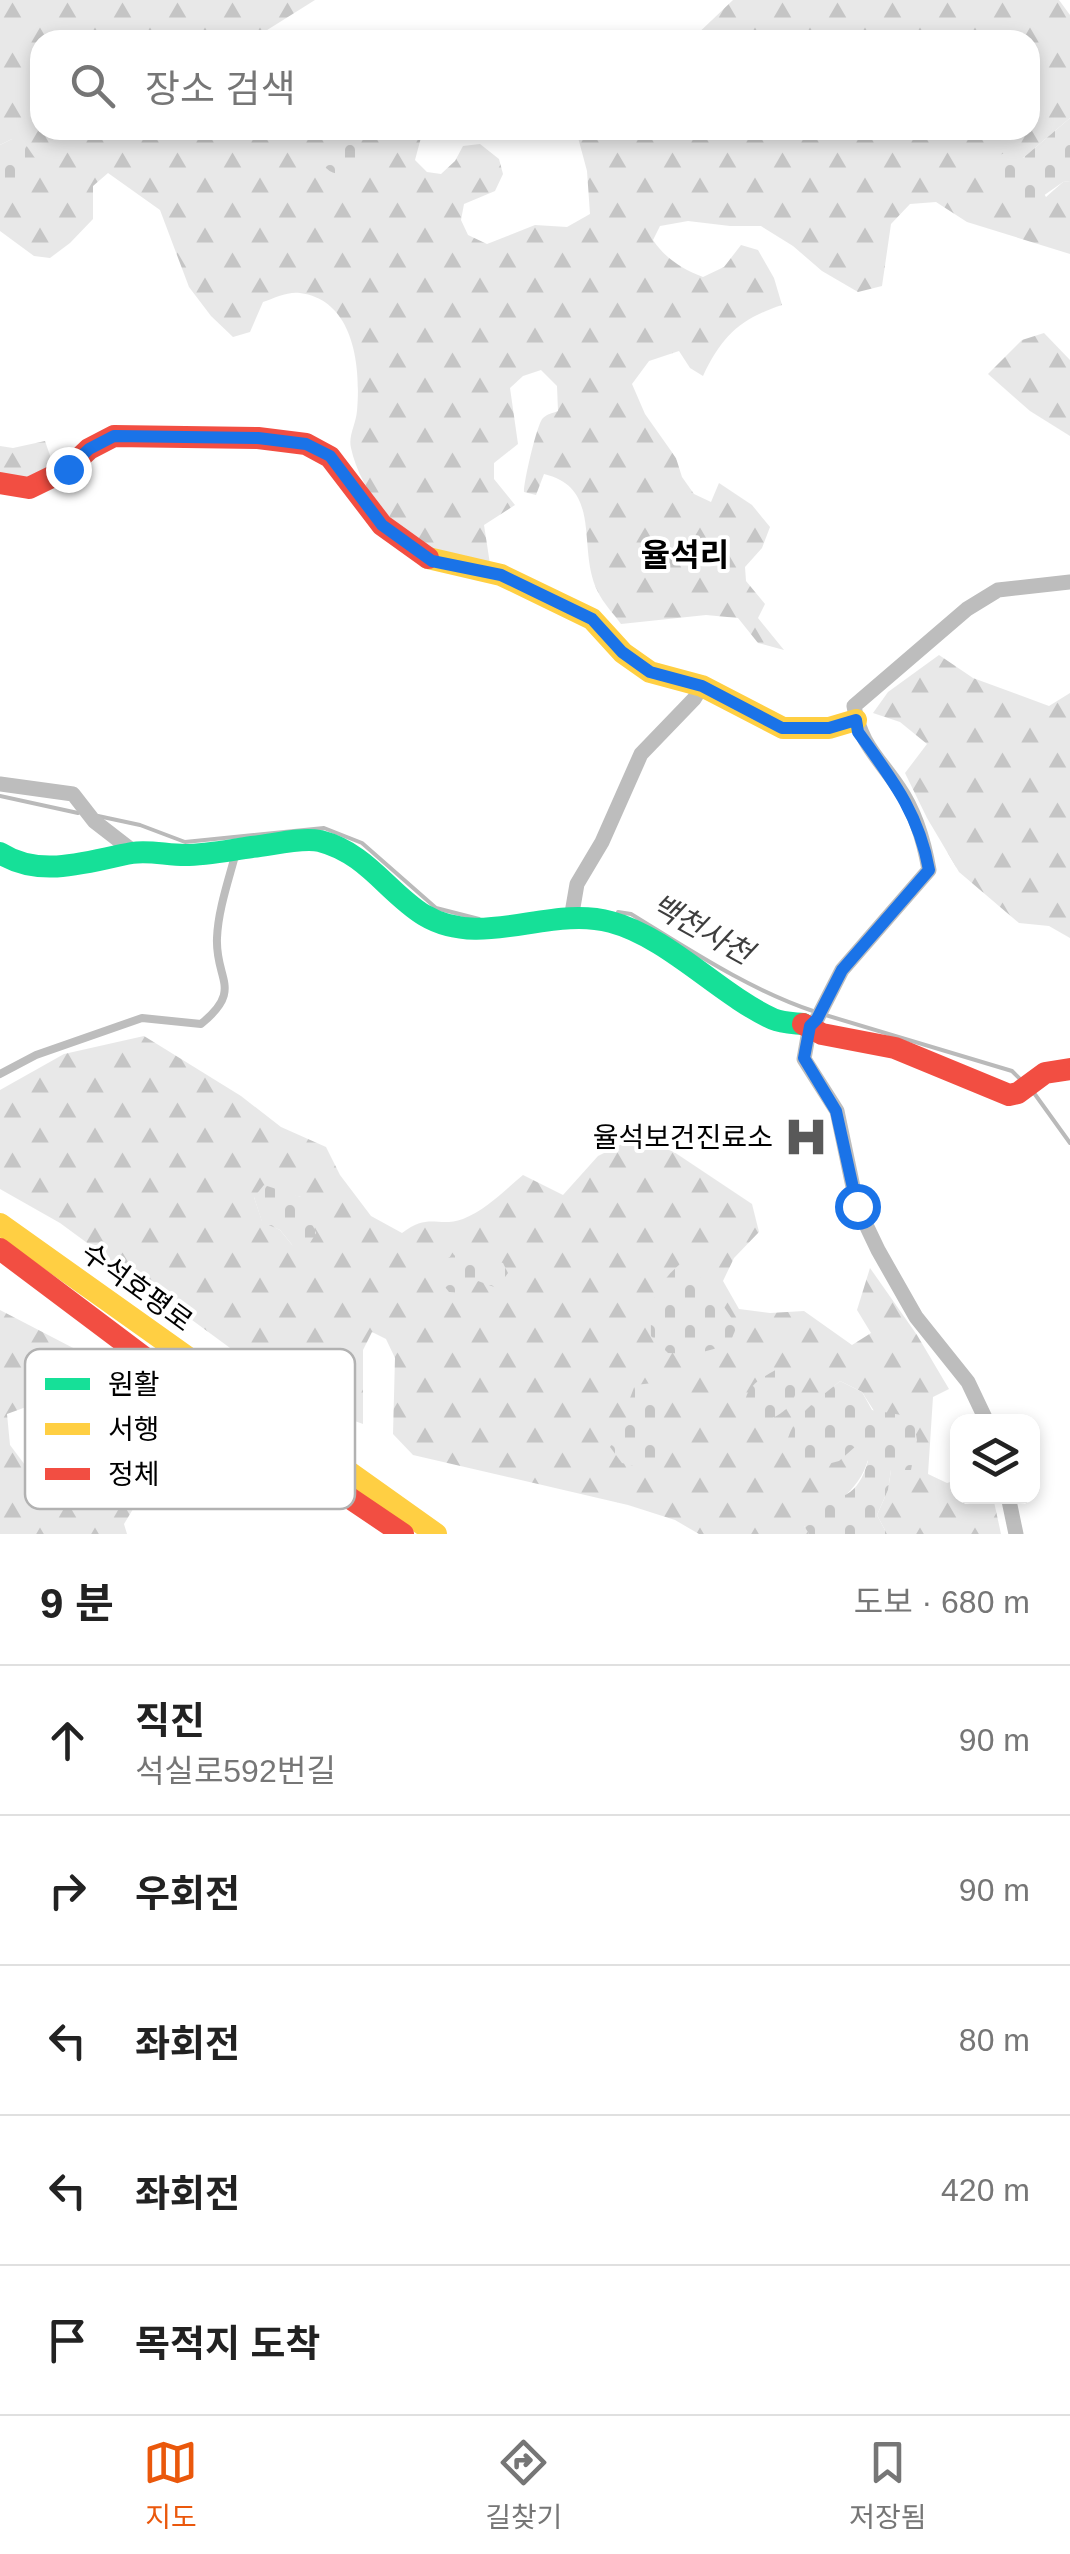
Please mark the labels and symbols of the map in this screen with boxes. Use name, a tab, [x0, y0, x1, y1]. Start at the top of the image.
route end	[46, 447, 92, 493]
district label: 율석리	[641, 537, 729, 573]
water label: 백천사천	[646, 888, 761, 972]
hospital icon: 율석보건진료소	[782, 1113, 830, 1161]
place label: 율석보건진료소	[593, 1122, 773, 1153]
route start	[835, 1184, 881, 1230]
street label: 수석호평로	[76, 1237, 198, 1337]
legend	[25, 1349, 355, 1509]
text: 원활	[108, 1369, 160, 1400]
text: 서행	[108, 1414, 160, 1445]
text: 정체	[108, 1459, 160, 1490]

